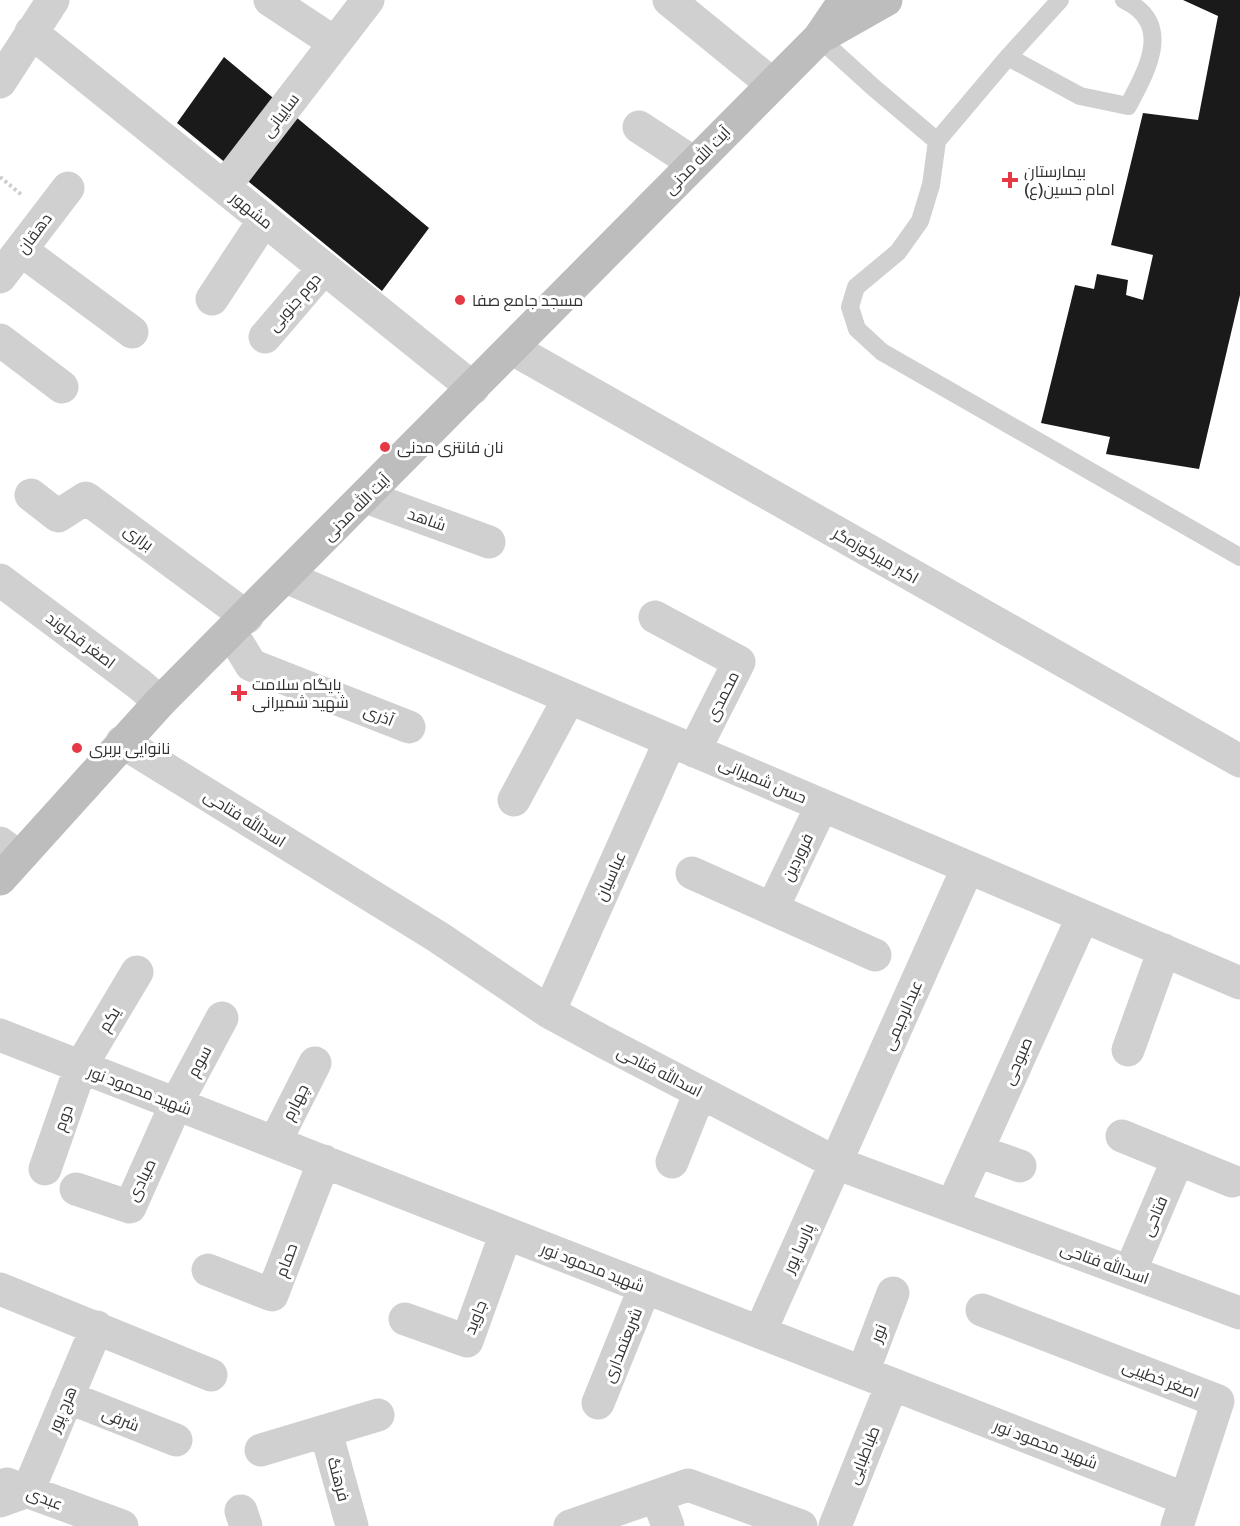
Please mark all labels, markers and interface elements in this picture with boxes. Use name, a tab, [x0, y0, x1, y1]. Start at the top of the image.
street label: ساییانی	[258, 90, 304, 142]
street label: آیت الله مدنی	[660, 121, 736, 199]
place label: بیمارستان امام حسین(ع)	[1024, 162, 1115, 201]
marker: بیمارستان امام حسین(ع)	[1001, 171, 1019, 189]
street label: مشهور	[226, 187, 276, 234]
street label: دهقان	[13, 209, 57, 258]
street label: دوم جنوبی	[264, 269, 326, 337]
place label: مسجد جامع صفا	[472, 291, 583, 312]
marker: مسجد جامع صفا	[453, 293, 467, 307]
place label: نان فانتزی مدنی	[397, 438, 503, 458]
marker: نان فانتزی مدنی	[378, 440, 392, 454]
street label: آیت الله مدنی	[318, 469, 395, 546]
street label: شاهد	[405, 504, 449, 536]
street label: براری	[120, 520, 157, 555]
street label: اکبر میرکوزه‌گر	[828, 523, 922, 588]
street label: اصغر قجاوند	[42, 608, 119, 673]
street label: محمدی	[702, 668, 744, 725]
place label: پایگاه سلامت شهید شمیرانی	[252, 675, 349, 713]
marker: پایگاه سلامت شهید شمیرانی	[230, 684, 248, 702]
street label: آذری	[361, 701, 397, 731]
place label: نانوایی بربری	[89, 739, 170, 759]
marker: نانوایی بربری	[70, 741, 84, 755]
street label: حسن شمیرانی	[716, 753, 809, 808]
street label: اسدالله فتاحی	[200, 785, 290, 852]
street label: فروردین	[778, 830, 818, 885]
street label: عباسیان	[591, 848, 631, 904]
street label: عبدالرحیمی	[879, 977, 927, 1054]
street label: یکم	[95, 1003, 126, 1036]
street label: صبوحی	[999, 1034, 1037, 1088]
street label: اسدالله فتاحی	[614, 1041, 706, 1102]
street label: سوم	[183, 1042, 217, 1081]
street label: شهید محمود نور	[84, 1062, 194, 1120]
street label: چهارم	[278, 1081, 314, 1125]
street label: دوم	[50, 1102, 79, 1135]
street label: صیادی	[123, 1156, 161, 1205]
street label: فتاحی	[1137, 1193, 1172, 1240]
street label: پارسا پور	[779, 1220, 820, 1278]
street label: اسدالله فتاحی	[1058, 1238, 1152, 1289]
street label: شهید محمود نور	[537, 1239, 647, 1297]
street label: حمام	[271, 1241, 303, 1280]
street label: جاوید	[460, 1297, 492, 1337]
street label: شریعتمداری	[599, 1305, 647, 1386]
street label: نور	[866, 1321, 891, 1346]
street label: اصغر خطیبی	[1120, 1356, 1202, 1404]
street label: هرج پور	[44, 1383, 82, 1437]
street label: شرفی	[99, 1403, 142, 1436]
street label: شهید محمود نور	[990, 1416, 1100, 1474]
street label: طباطبایی	[843, 1423, 885, 1487]
street label: فرهنگ	[323, 1455, 354, 1504]
street label: عبدی	[24, 1483, 66, 1515]

